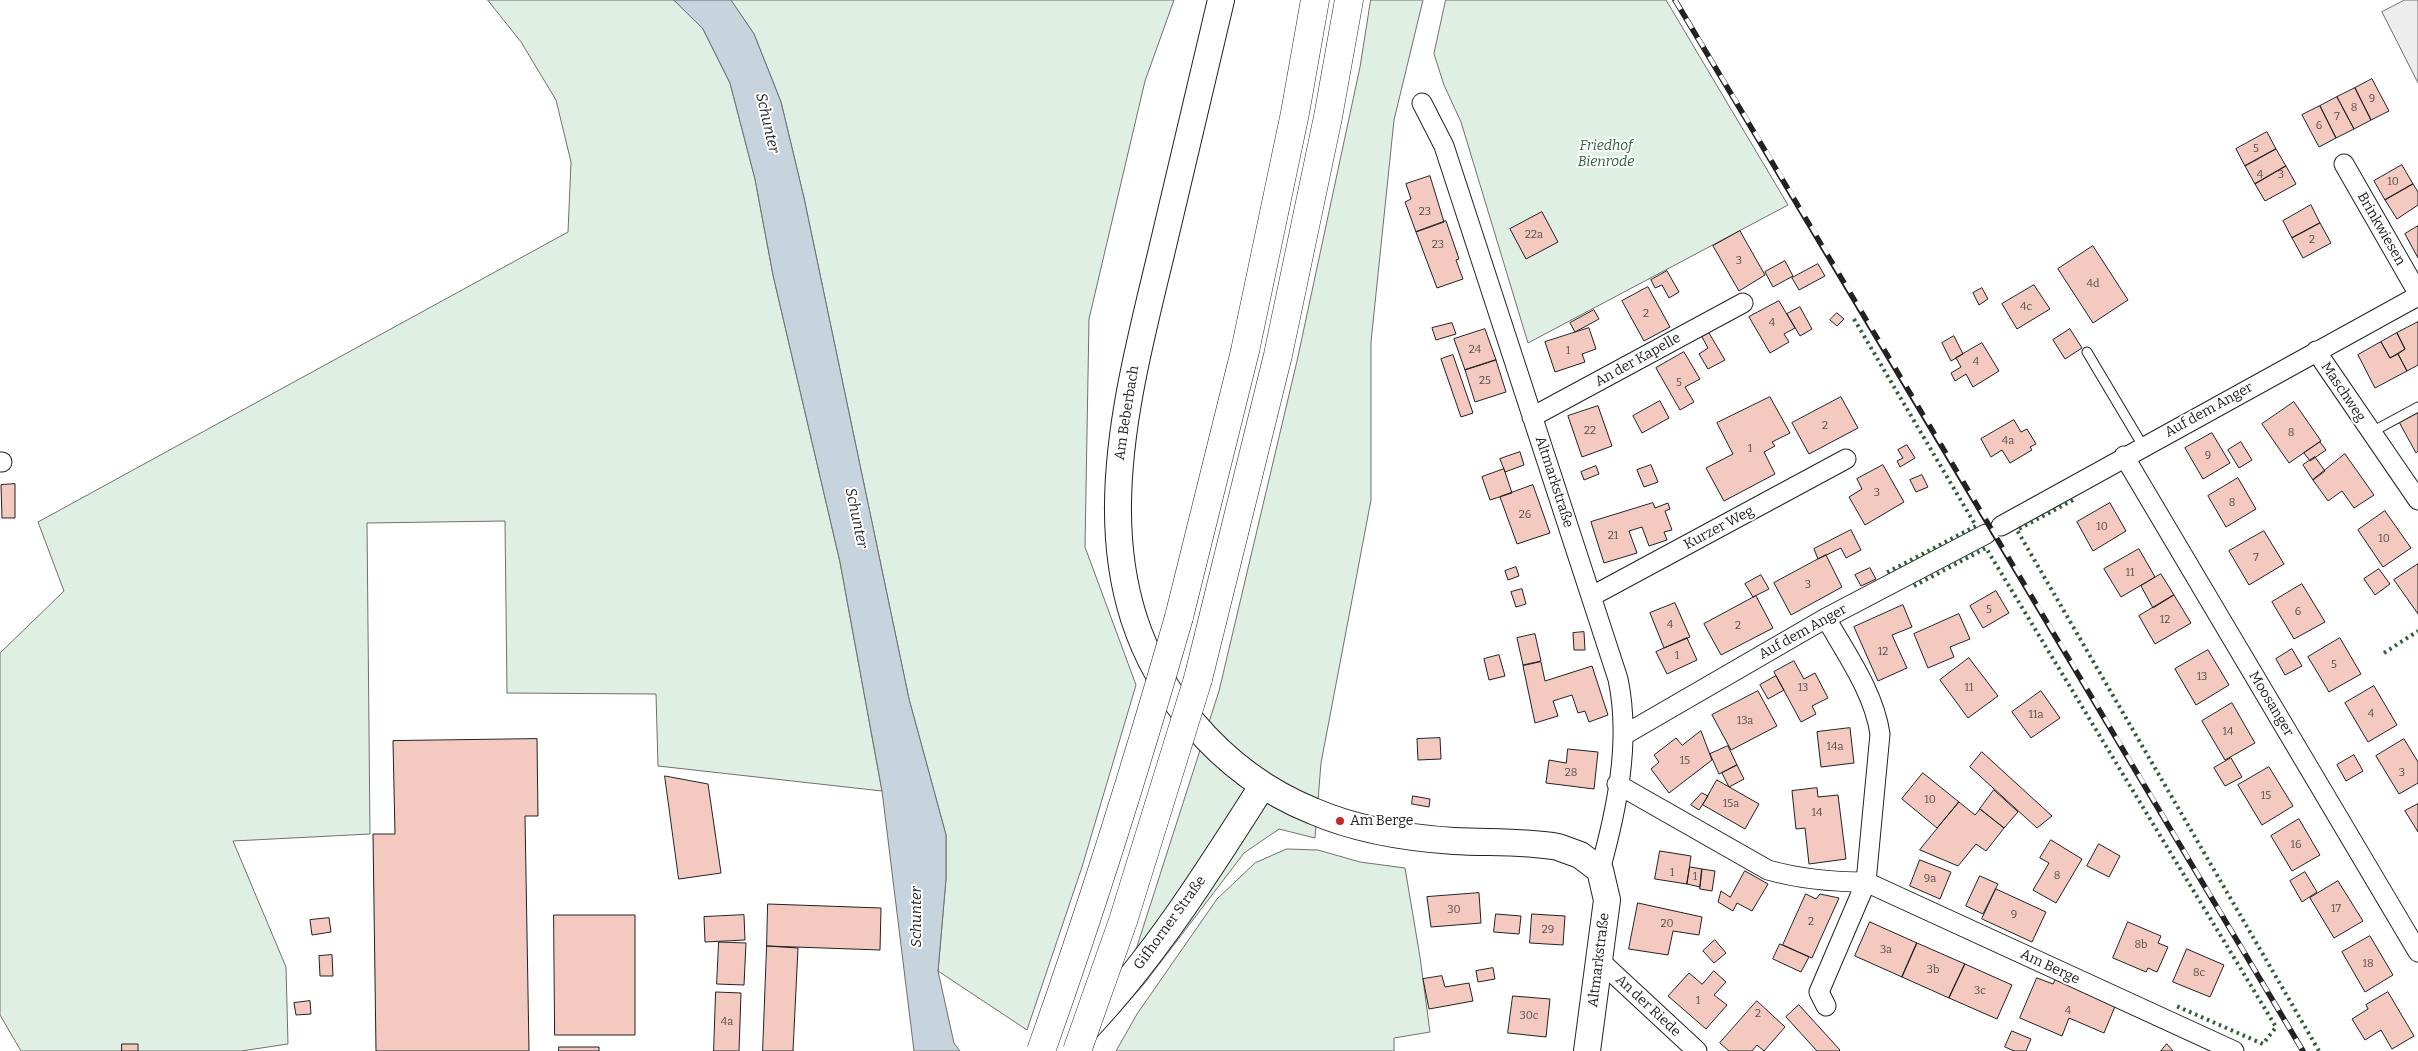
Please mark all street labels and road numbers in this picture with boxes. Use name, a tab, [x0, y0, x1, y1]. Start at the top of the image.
street label: Brinkwiesen	[2353, 189, 2409, 269]
street label: An der Kapelle	[1592, 330, 1684, 390]
street label: Maschweg	[2317, 359, 2369, 425]
street label: Am Beberbach	[1111, 365, 1143, 461]
street label: Auf dem Anger	[2162, 379, 2256, 441]
street label: Altmarkstraße	[1531, 434, 1577, 530]
street label: Kurzer Weg	[1681, 503, 1757, 553]
street label: Auf dem Anger	[1756, 601, 1850, 663]
street label: Moosanger	[2245, 668, 2297, 740]
street label: Gifhorner Straße	[1130, 873, 1210, 973]
street label: Altmarkstraße	[1585, 912, 1613, 1008]
street label: Am Berge	[2018, 946, 2082, 988]
street label: An der Riede	[1612, 972, 1684, 1040]

